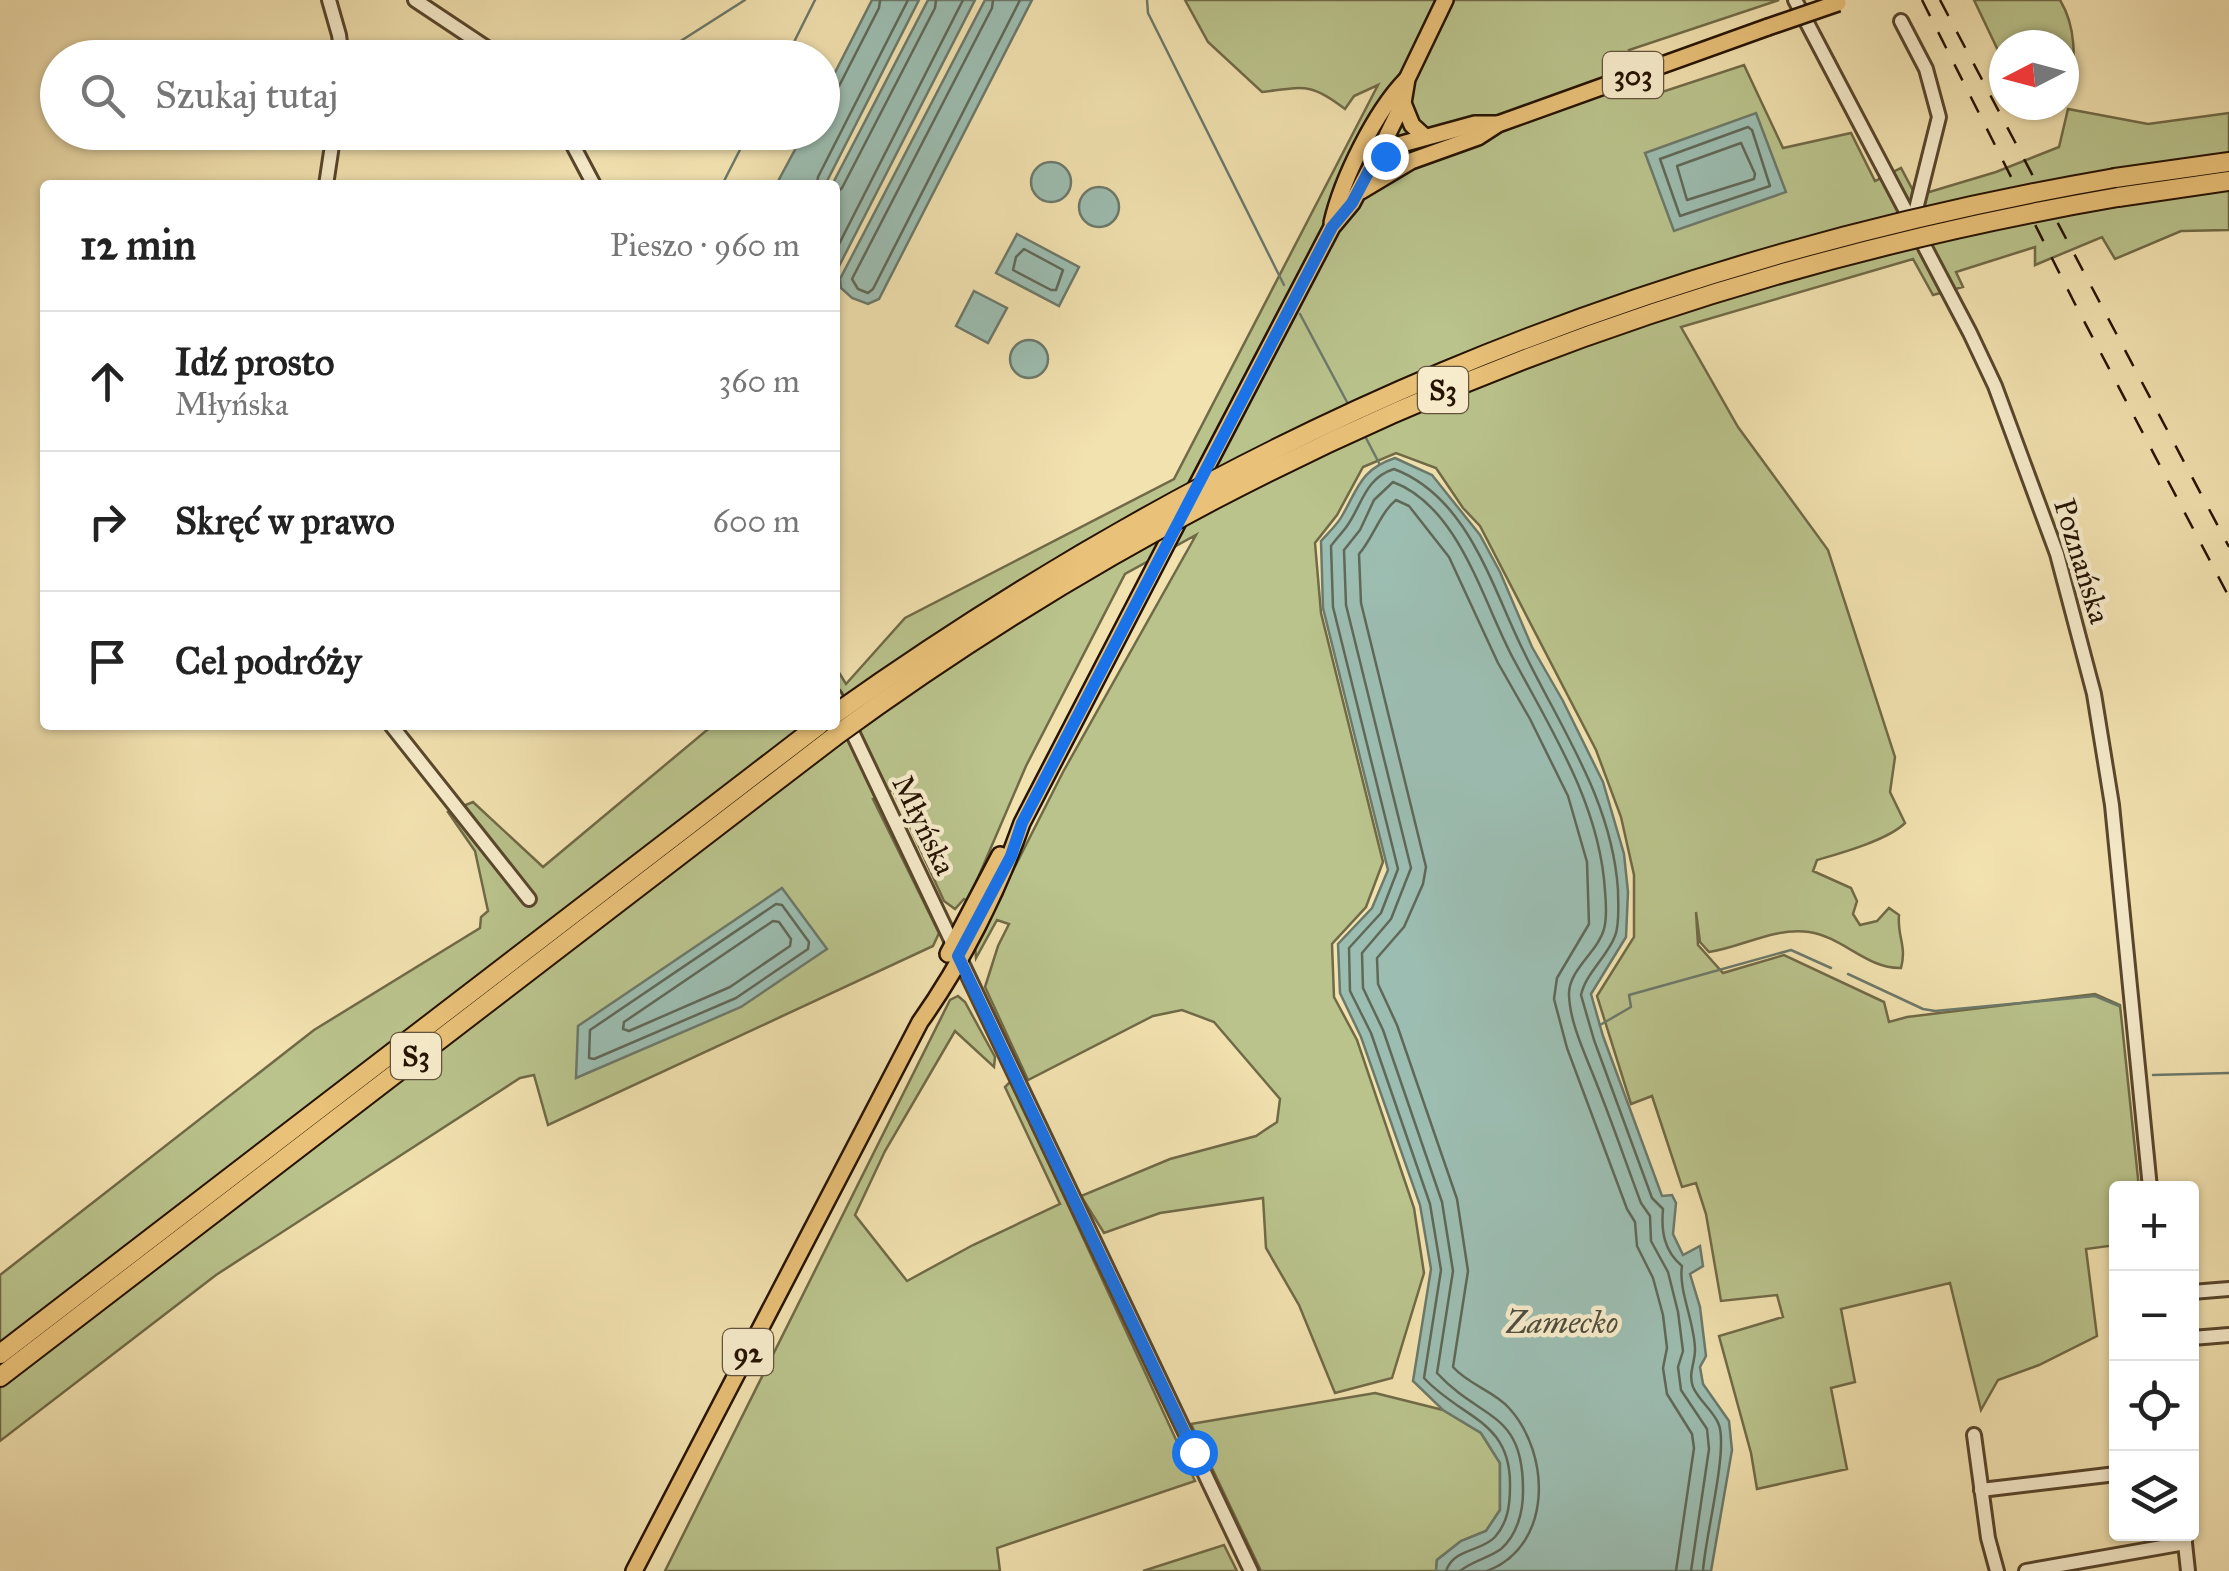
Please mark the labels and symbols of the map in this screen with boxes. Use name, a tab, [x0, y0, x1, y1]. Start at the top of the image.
north arrow	[1989, 30, 2079, 120]
road number: 303	[1603, 52, 1663, 98]
route end	[1363, 134, 1409, 180]
road number: S3	[1418, 367, 1468, 413]
street label: Poznańska	[2046, 494, 2118, 628]
street label: Młyńska	[885, 769, 964, 881]
road number: S3	[391, 1033, 441, 1079]
water label: Zamecko	[1505, 1303, 1618, 1342]
road number: 92	[723, 1329, 773, 1375]
route start	[1172, 1430, 1218, 1476]

